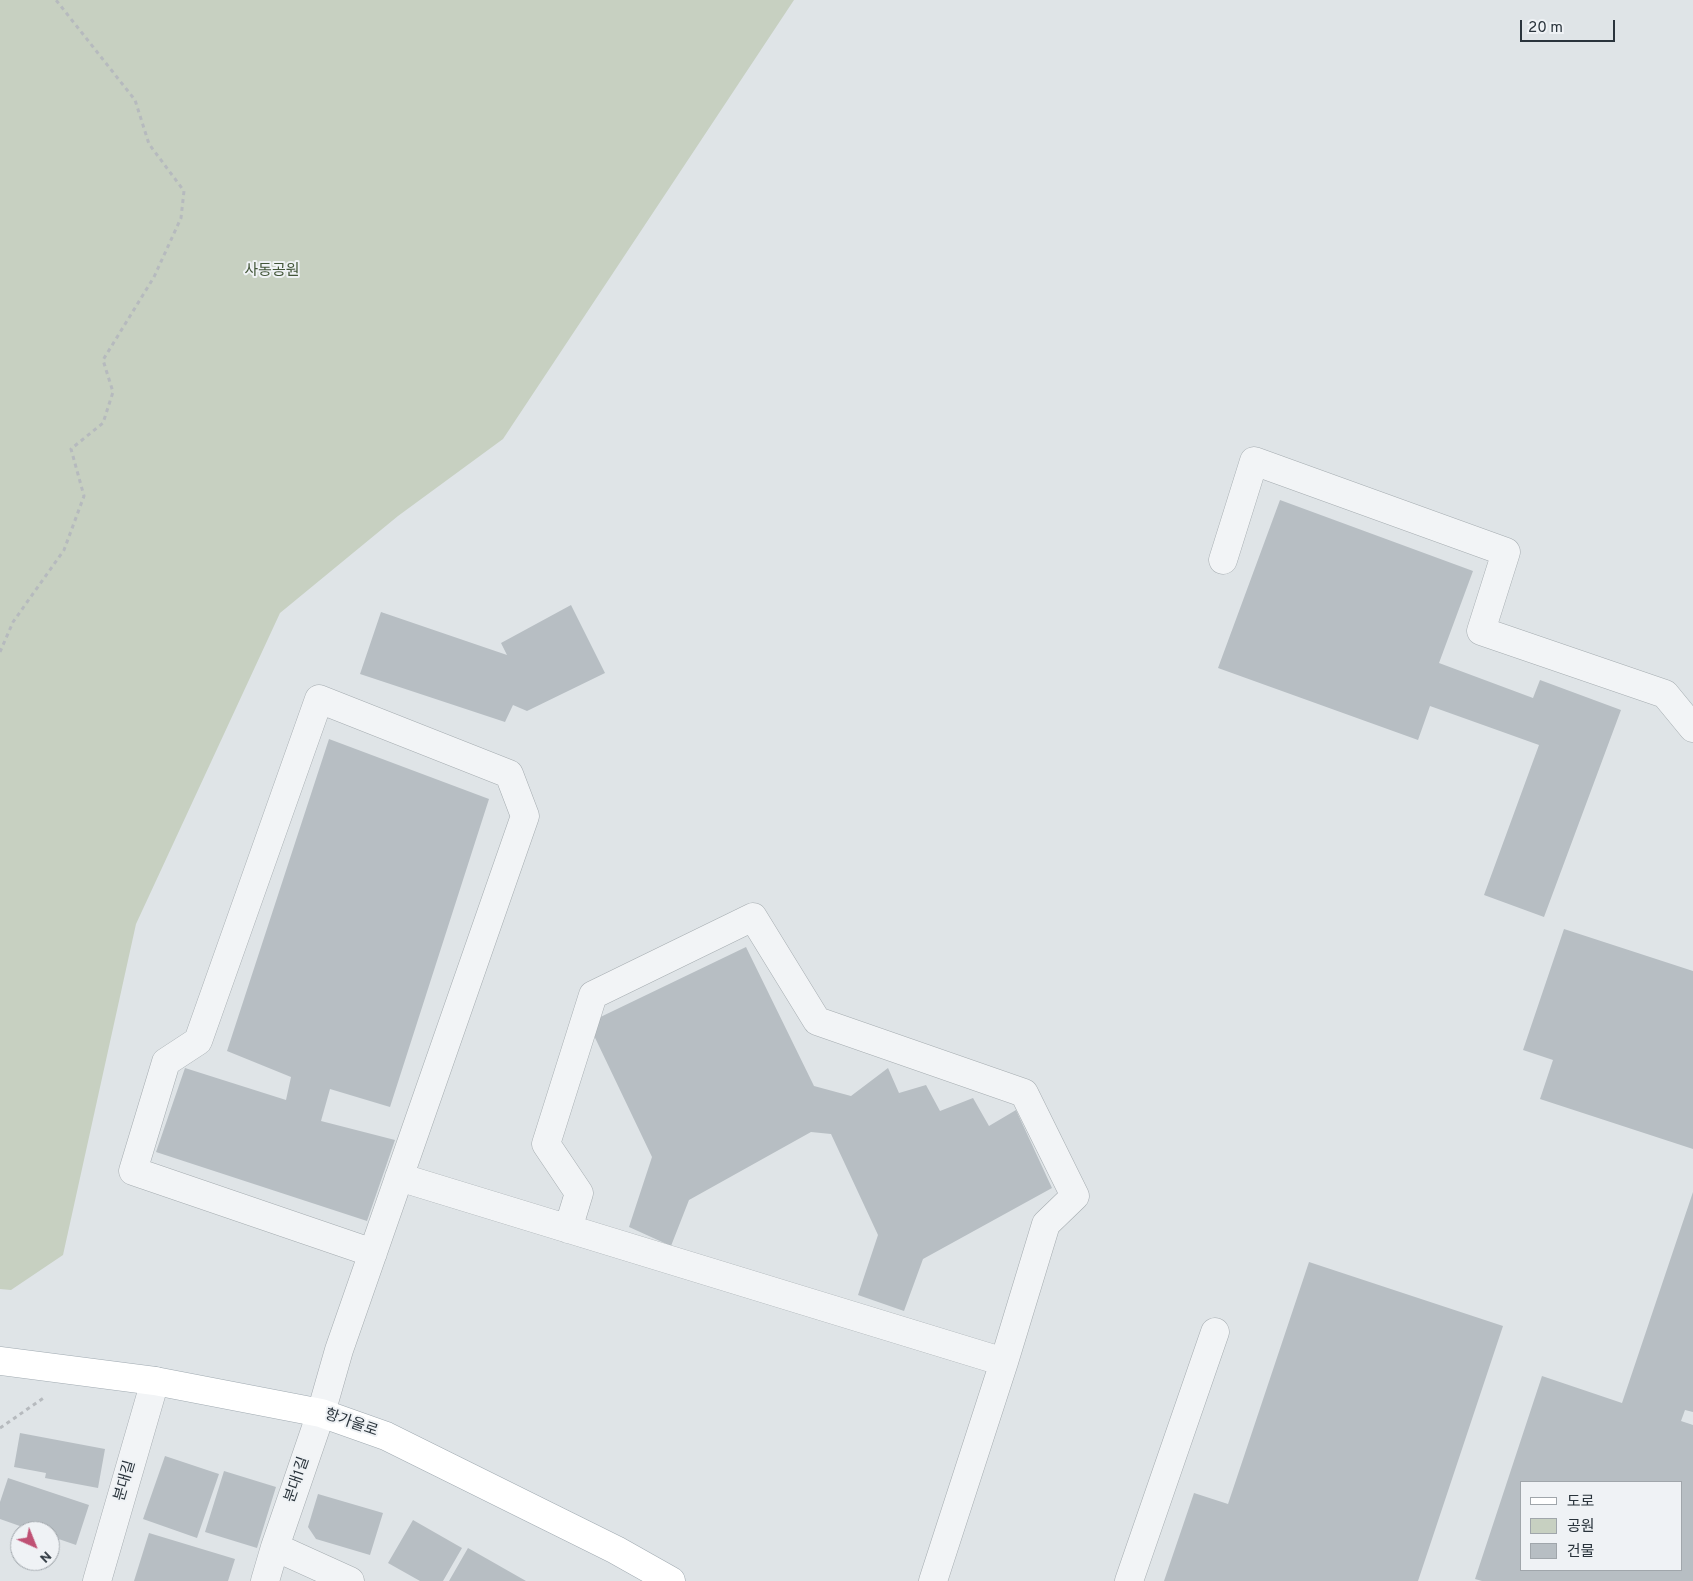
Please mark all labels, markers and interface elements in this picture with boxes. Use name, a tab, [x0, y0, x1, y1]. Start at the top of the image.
scale bar	[1523, 10, 1618, 42]
text: 20 m	[1528, 19, 1563, 38]
park label: 사동공원	[244, 263, 300, 281]
street label: 항가울로	[322, 1407, 380, 1441]
street label: 분대1길	[282, 1455, 314, 1505]
street label: 분대길	[112, 1459, 140, 1503]
legend	[1520, 1481, 1683, 1571]
text: 도로	[1567, 1493, 1595, 1512]
text: 공원	[1567, 1518, 1595, 1537]
north arrow	[10, 1521, 60, 1571]
text: 건물	[1567, 1543, 1595, 1562]
text: N	[36, 1547, 55, 1566]

